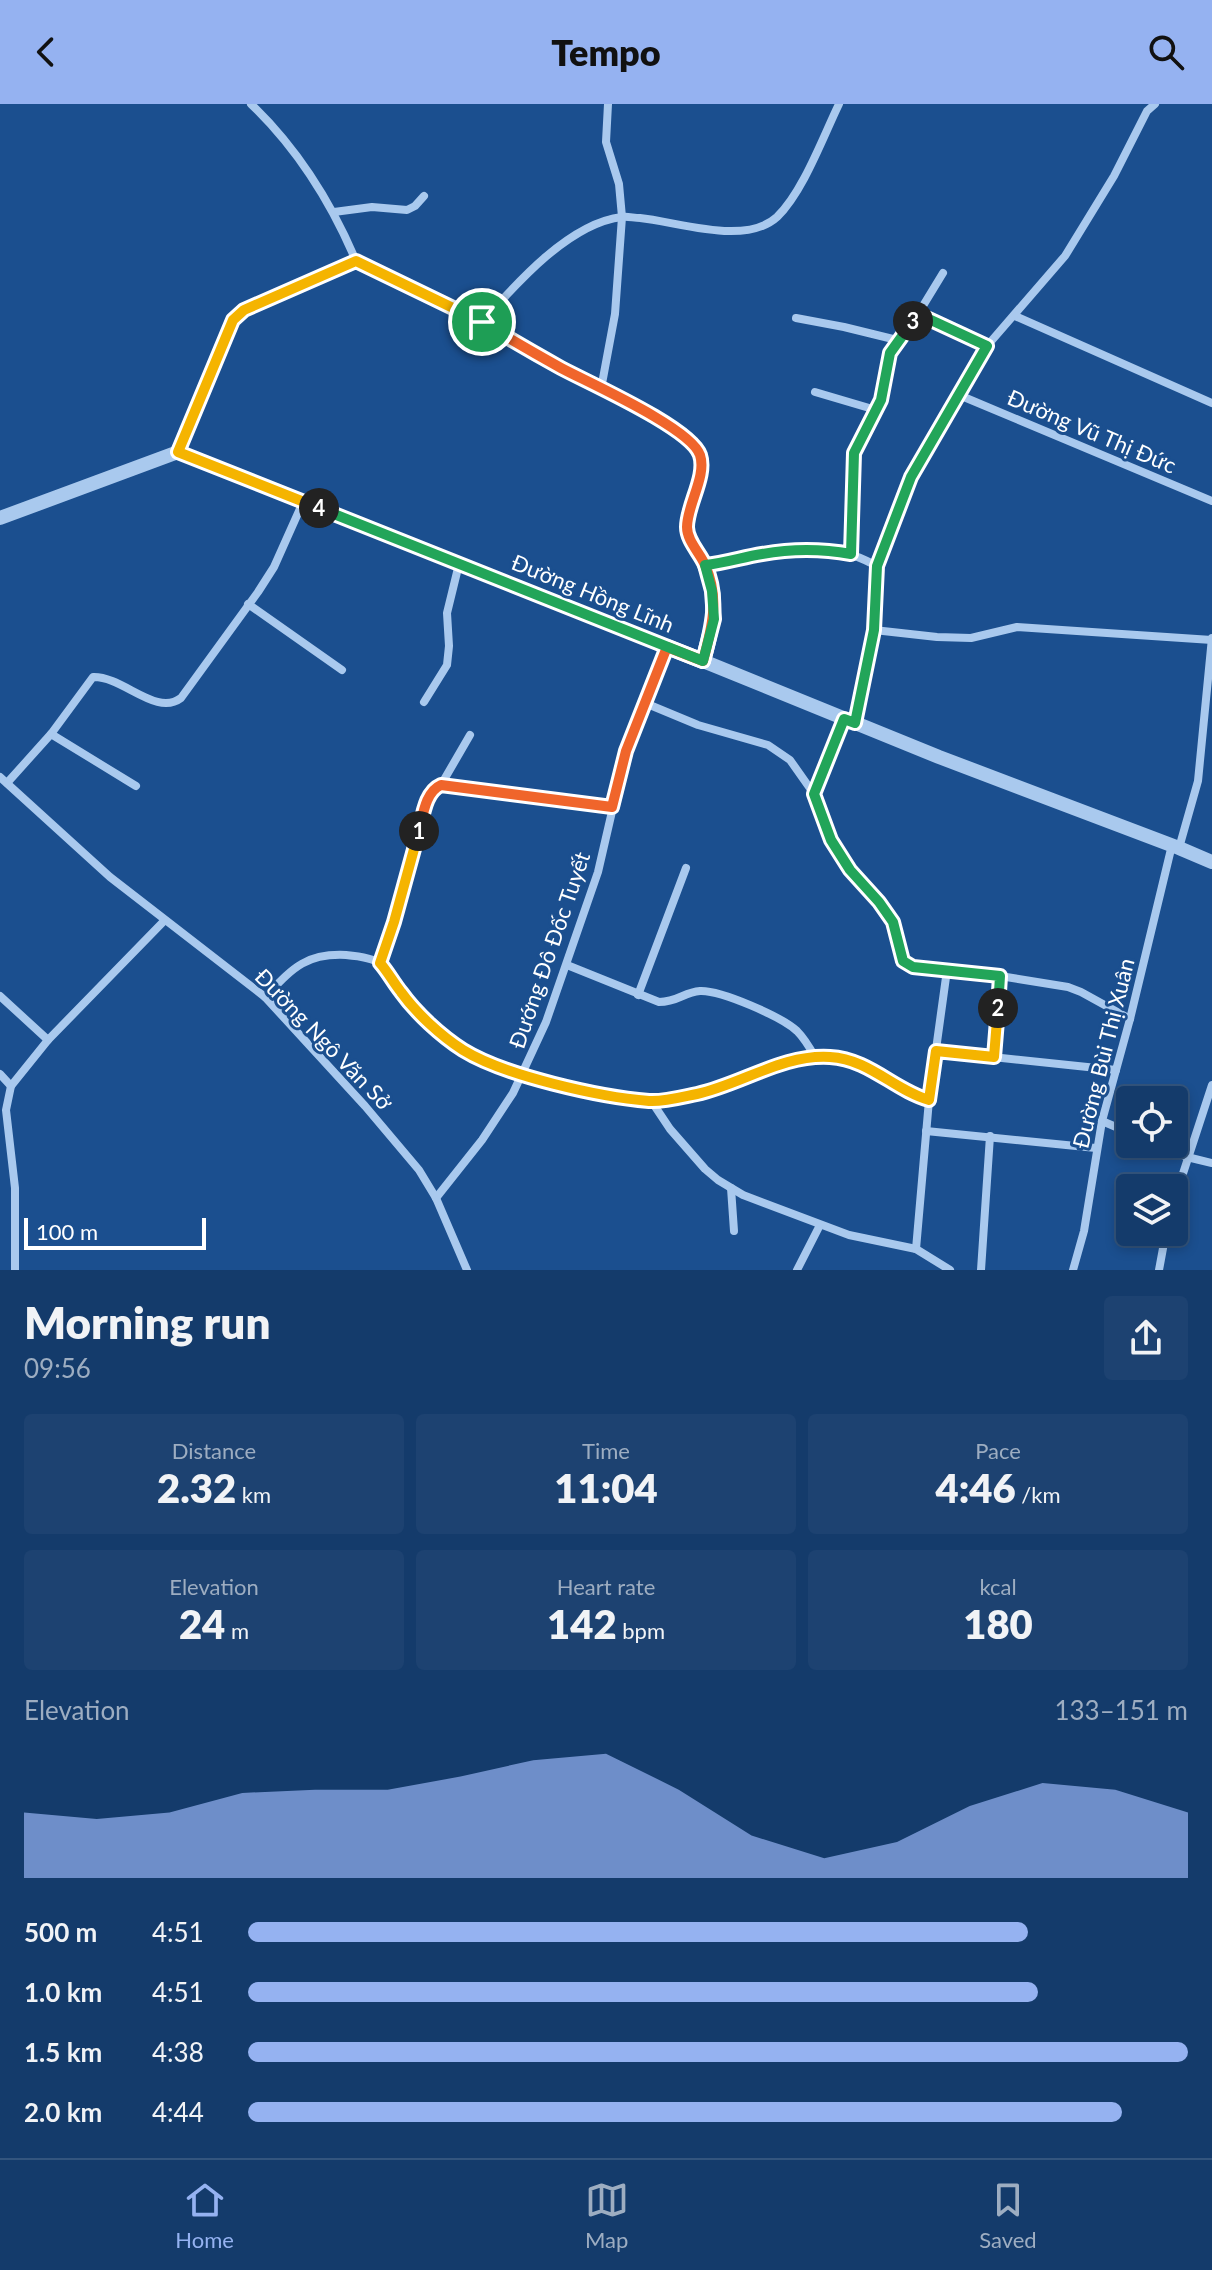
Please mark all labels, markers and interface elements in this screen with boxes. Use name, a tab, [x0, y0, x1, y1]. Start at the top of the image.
icon: back	[24, 30, 68, 74]
text: Tempo	[551, 30, 661, 74]
icon: search	[1144, 30, 1188, 74]
pin	[448, 288, 516, 356]
icon: arrive	[460, 300, 504, 344]
pin: 3	[893, 301, 933, 341]
text: 3	[907, 307, 919, 334]
street label: Đường Vũ Thị Đức	[1004, 383, 1180, 479]
pin: 4	[299, 488, 339, 528]
text: 4	[313, 494, 325, 521]
street label: Đường Hồng Lĩnh	[508, 548, 678, 638]
pin: 1	[399, 811, 439, 851]
text: 1	[413, 817, 425, 844]
street label: Đướng Đô Đốc Tuyết	[503, 848, 595, 1052]
street label: Đường Bùi Thị Xuân	[1066, 955, 1140, 1151]
street label: Đường Ngô Văn Sở	[250, 963, 399, 1116]
pin: 2	[978, 988, 1018, 1028]
text: 2	[992, 994, 1004, 1021]
map controls	[1116, 1086, 1188, 1246]
button: locate	[1116, 1086, 1188, 1158]
button: layers	[1116, 1174, 1188, 1246]
scale bar	[24, 1214, 206, 1250]
text: 100 m	[36, 1218, 98, 1245]
text: Morning run	[24, 1296, 271, 1348]
button: share	[1104, 1296, 1188, 1380]
text: 09:56	[24, 1352, 91, 1384]
text: Distance	[172, 1437, 256, 1464]
text: Time	[582, 1437, 630, 1464]
text: Pace	[975, 1437, 1021, 1464]
text: 2.32	[157, 1464, 236, 1512]
text: 11:04	[554, 1464, 658, 1512]
text: 4:46	[935, 1464, 1016, 1512]
text: km	[236, 1481, 271, 1508]
text: /km	[1016, 1481, 1061, 1508]
text: Elevation	[169, 1573, 259, 1600]
text: Heart rate	[557, 1573, 655, 1600]
text: kcal	[979, 1573, 1017, 1600]
text: 24	[179, 1600, 225, 1648]
text: 142	[547, 1600, 617, 1648]
text: 180	[963, 1600, 1033, 1648]
text: m	[225, 1617, 249, 1644]
text: bpm	[617, 1617, 665, 1644]
text: Elevation	[24, 1694, 130, 1726]
text: 133–151 m	[1054, 1694, 1188, 1726]
text: 500 m	[24, 1916, 97, 1948]
text: 4:51	[152, 1916, 204, 1948]
text: 1.0 km	[24, 1976, 102, 2008]
text: 4:51	[152, 1976, 204, 2008]
text: 1.5 km	[24, 2036, 102, 2068]
text: 4:38	[152, 2036, 204, 2068]
text: 2.0 km	[24, 2096, 102, 2128]
text: 4:44	[152, 2096, 204, 2128]
tab: Home	[175, 2178, 234, 2253]
tab: Map	[585, 2178, 629, 2253]
tab: Saved	[979, 2178, 1037, 2253]

